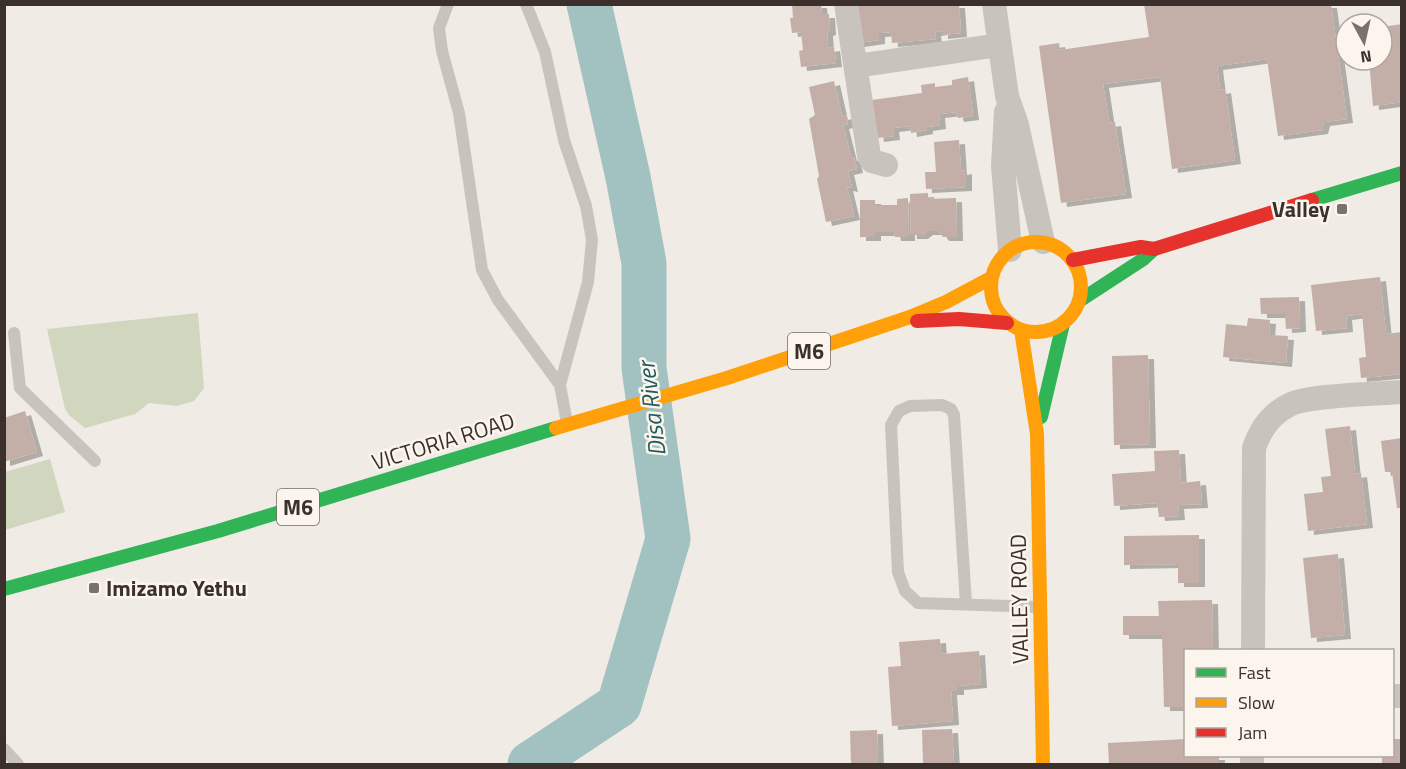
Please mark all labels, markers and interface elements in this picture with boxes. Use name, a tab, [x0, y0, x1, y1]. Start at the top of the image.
north arrow	[1334, 12, 1394, 72]
text: N	[1359, 44, 1373, 70]
place label: Valley	[1272, 192, 1330, 226]
marker: Valley	[1335, 202, 1349, 216]
road number: M6	[788, 333, 830, 369]
water label: Disa River	[627, 356, 675, 458]
street label: VICTORIA ROAD	[367, 403, 519, 479]
road number: M6	[277, 489, 319, 525]
street label: VALLEY ROAD	[1001, 534, 1037, 664]
place label: Imizamo Yethu	[106, 571, 247, 605]
marker: Imizamo Yethu	[87, 581, 101, 595]
legend	[1184, 649, 1394, 757]
text: Fast	[1238, 659, 1271, 686]
text: Slow	[1238, 689, 1275, 716]
text: Jam	[1238, 719, 1267, 746]

